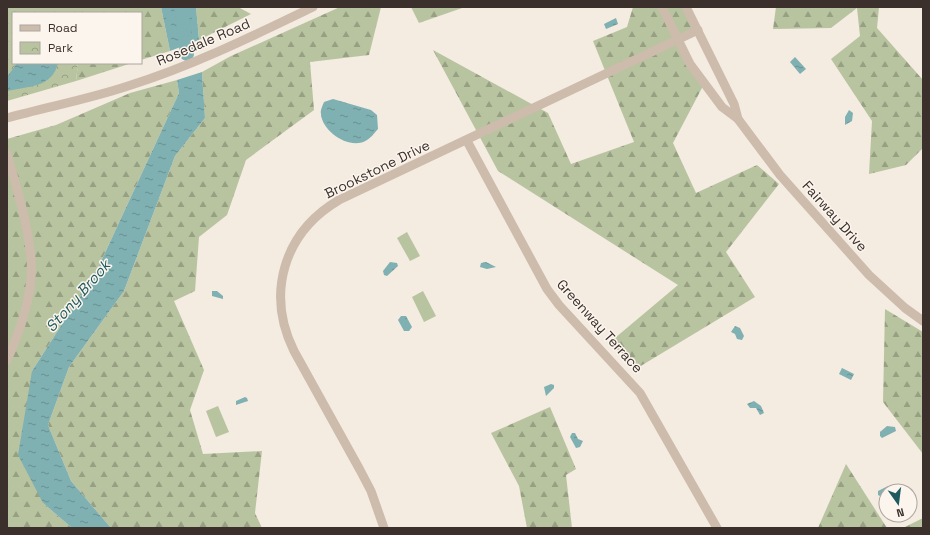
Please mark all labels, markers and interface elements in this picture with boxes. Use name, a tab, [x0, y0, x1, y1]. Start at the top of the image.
legend	[12, 12, 142, 64]
street label: Rosedale Road	[154, 14, 252, 70]
text: Road	[48, 20, 77, 36]
text: Park	[48, 40, 73, 56]
street label: Brookstone Drive	[321, 136, 433, 202]
street label: Fairway Drive	[799, 177, 871, 255]
water label: Stony Brook	[41, 254, 115, 336]
street label: Greenway Terrace	[553, 275, 647, 377]
north arrow	[878, 483, 918, 523]
text: N	[895, 505, 906, 520]

